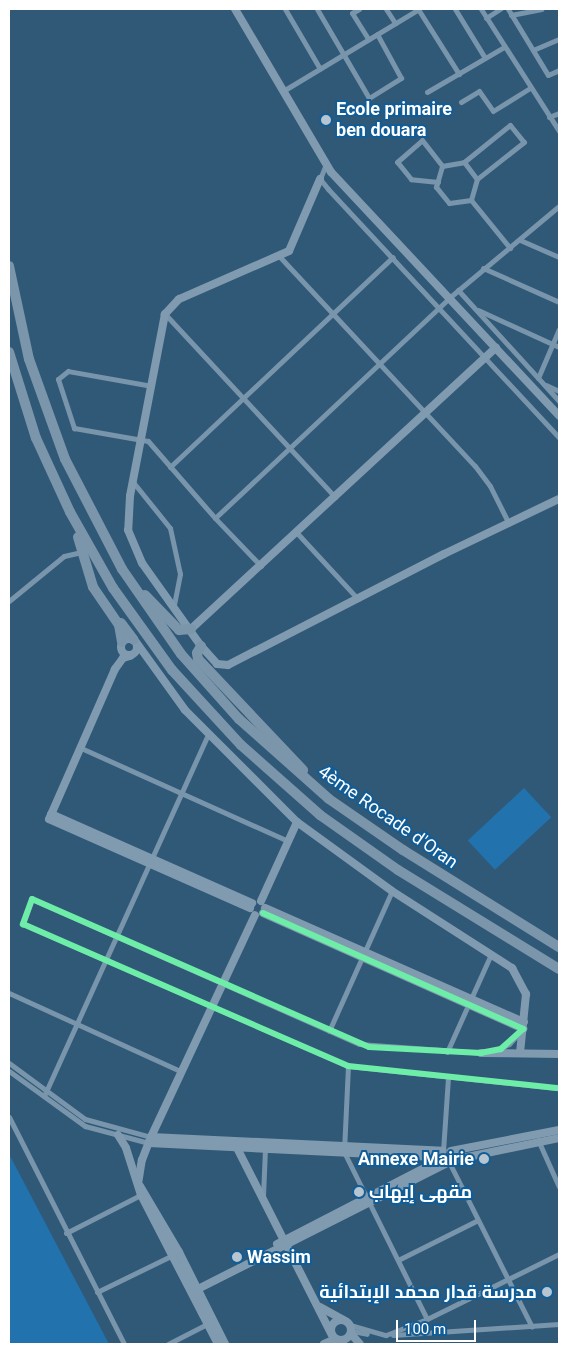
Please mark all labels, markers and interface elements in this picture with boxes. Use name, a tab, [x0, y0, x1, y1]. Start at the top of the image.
place label: Ecole primaire ben douara	[336, 99, 452, 142]
marker: Ecole primaire ben douara	[320, 114, 332, 126]
street label: 4ème Rocade d'Oran	[314, 761, 462, 873]
place label: Annexe Mairie	[358, 1148, 474, 1170]
marker: Annexe Mairie	[478, 1153, 490, 1165]
place label: مقهى إيهاب	[369, 1181, 472, 1203]
marker: مقهى إيهاب	[353, 1186, 365, 1198]
place label: Wassim	[247, 1246, 311, 1268]
marker: Wassim	[231, 1251, 243, 1263]
place label: مدرسة قدار محمد الإبتدائية	[319, 1281, 537, 1303]
marker: مدرسة قدار محمد الإبتدائية	[541, 1286, 553, 1298]
scale bar	[398, 1310, 478, 1342]
text: 100 m	[404, 1320, 446, 1338]

